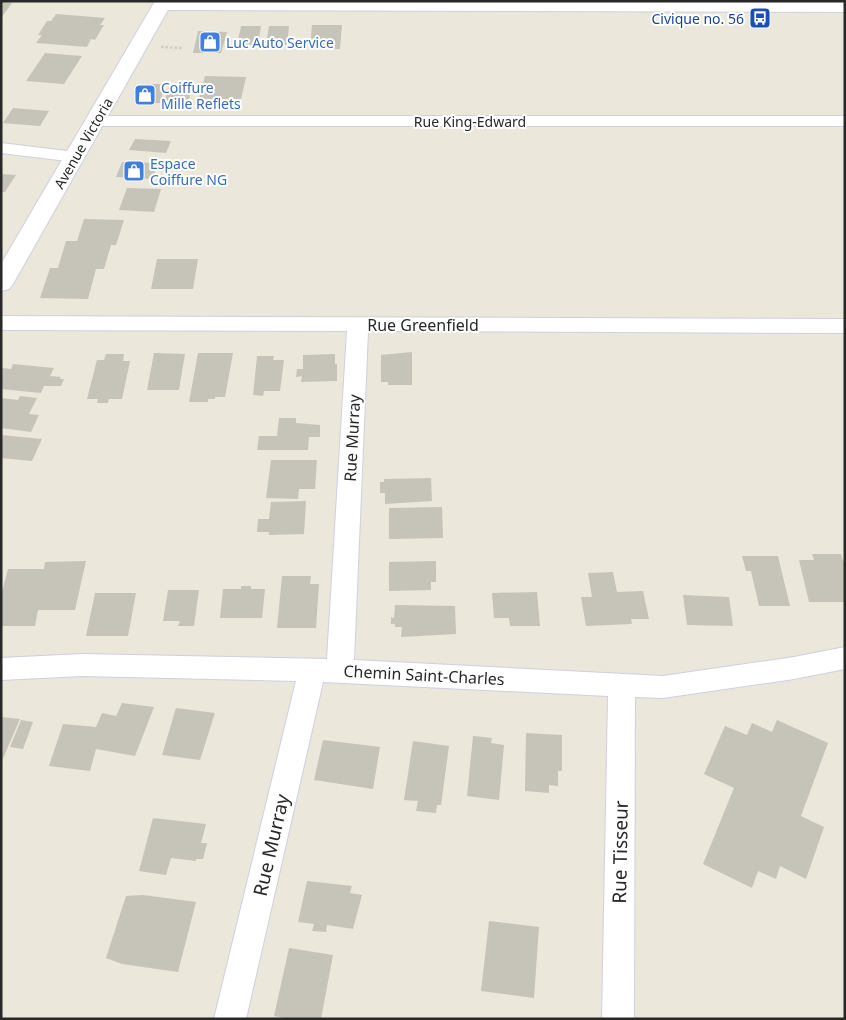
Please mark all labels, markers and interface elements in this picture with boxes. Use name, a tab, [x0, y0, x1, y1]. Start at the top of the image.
bus stop icon: Civique no. 56	[748, 6, 772, 30]
place label: Civique no. 56	[651, 9, 744, 28]
shop icon: Luc Auto Service	[198, 30, 222, 54]
place label: Luc Auto Service	[226, 33, 334, 52]
place label: Coiffure Mille Reflets	[161, 78, 241, 113]
shop icon: Coiffure Mille Reflets	[133, 83, 157, 107]
street label: Avenue Victoria	[49, 94, 117, 192]
street label: Rue King-Edward	[414, 112, 526, 131]
place label: Espace Coiffure NG	[150, 154, 227, 189]
shop icon: Espace Coiffure NG	[122, 159, 146, 183]
street label: Rue Greenfield	[367, 314, 479, 336]
street label: Rue Murray	[339, 393, 365, 482]
street label: Chemin Saint-Charles	[343, 660, 505, 690]
street label: Rue Murray	[247, 791, 295, 899]
street label: Rue Tisseur	[606, 800, 634, 904]

